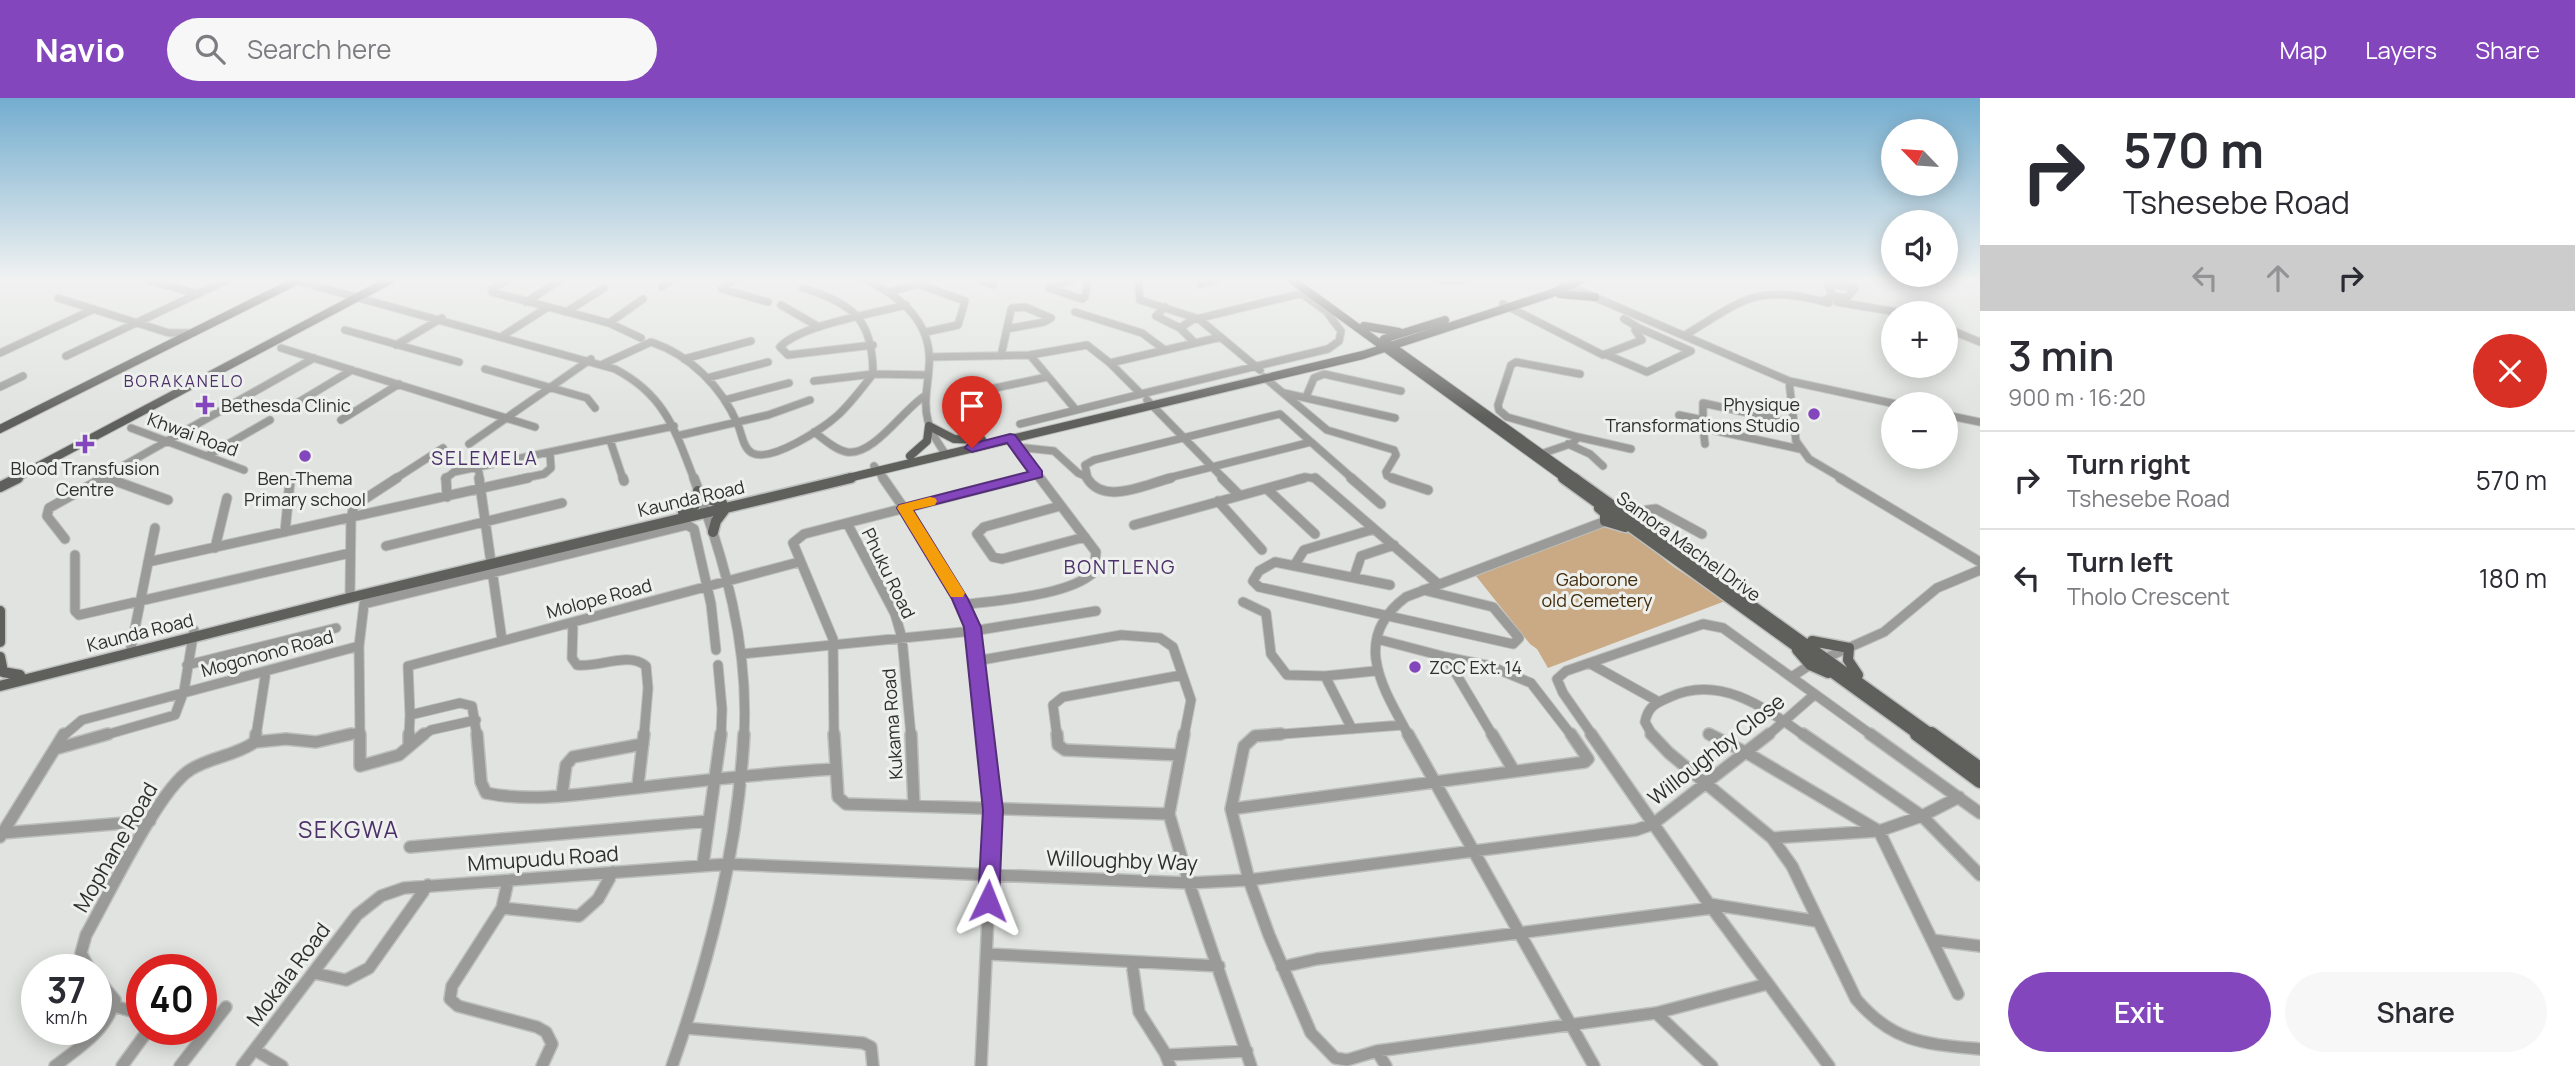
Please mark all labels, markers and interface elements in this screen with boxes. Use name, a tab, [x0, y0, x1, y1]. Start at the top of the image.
search box	[167, 18, 657, 81]
text: Navio	[35, 27, 125, 72]
icon: search	[191, 30, 229, 68]
text: Search here	[247, 31, 391, 67]
text: Map	[2280, 33, 2327, 66]
text: Layers	[2365, 33, 2437, 66]
text: Share	[2475, 33, 2540, 66]
text: 570 m	[2123, 116, 2264, 183]
north arrow	[1881, 119, 1958, 196]
map controls	[1881, 119, 1958, 469]
icon: right	[2008, 126, 2099, 217]
text: Tshesebe Road	[2123, 180, 2350, 224]
button: sound	[1881, 210, 1958, 287]
icon: left	[2186, 259, 2224, 297]
icon: ahead	[2259, 259, 2297, 297]
icon: right	[2332, 259, 2370, 297]
button: +	[1881, 301, 1958, 378]
text: 3 min	[2008, 326, 2114, 384]
button: close	[2473, 334, 2547, 408]
district label: BORAKANELO	[124, 370, 244, 392]
pin	[942, 376, 1002, 448]
text: 900 m · 16:20	[2008, 381, 2146, 413]
icon: arrive	[953, 387, 991, 425]
place label: Physique Transformations Studio	[1605, 392, 1800, 437]
button: −	[1881, 392, 1958, 469]
place label: Bethesda Clinic	[221, 393, 351, 417]
marker: Bethesda Clinic	[195, 395, 215, 415]
street label: Khwai Road	[144, 406, 242, 462]
marker: Physique Transformations Studio	[1806, 406, 1822, 422]
marker: Blood Transfusion Centre	[75, 434, 95, 454]
district label: SELEMELA	[431, 445, 539, 471]
text: Turn right	[2067, 446, 2191, 482]
marker: Ben-Thema Primary school	[297, 448, 313, 464]
place label: Blood Transfusion Centre	[11, 456, 159, 501]
icon: right	[2008, 461, 2046, 499]
text: 570 m	[2476, 462, 2547, 498]
place label: Ben-Thema Primary school	[244, 466, 366, 511]
street label: Kaunda Road	[635, 474, 747, 522]
text: Tshesebe Road	[2067, 482, 2230, 514]
street label: Samora Machel Drive	[1612, 485, 1766, 607]
street label: Phuku Road	[857, 524, 921, 622]
text: Turn left	[2067, 544, 2174, 580]
district label: BONTLENG	[1064, 554, 1176, 580]
icon: left	[2008, 559, 2046, 597]
text: 180 m	[2479, 560, 2547, 596]
park label: Gaborone old Cemetery	[1541, 567, 1653, 612]
street label: Molope Road	[544, 572, 654, 624]
text: Tholo Crescent	[2067, 580, 2230, 612]
street label: Kaunda Road	[84, 607, 196, 657]
street label: Mogonono Road	[198, 624, 336, 682]
place label: ZCC Ext. 14	[1429, 655, 1522, 679]
marker: ZCC Ext. 14	[1407, 659, 1423, 675]
street label: Kukama Road	[876, 668, 908, 780]
street label: Willoughby Close	[1642, 687, 1790, 811]
street label: Mophane Road	[67, 777, 163, 917]
district label: SEKGWA	[298, 813, 400, 845]
street label: Mmupudu Road	[466, 839, 620, 877]
street label: Willoughby Way	[1046, 843, 1198, 877]
position arrow	[951, 864, 1025, 938]
street label: Mokala Road	[240, 917, 336, 1031]
speed limit sign: 40	[126, 954, 217, 1045]
text: 37	[47, 966, 86, 1014]
button: Exit	[2008, 972, 2271, 1052]
button: Share	[2285, 972, 2547, 1052]
text: km/h	[46, 1005, 87, 1029]

